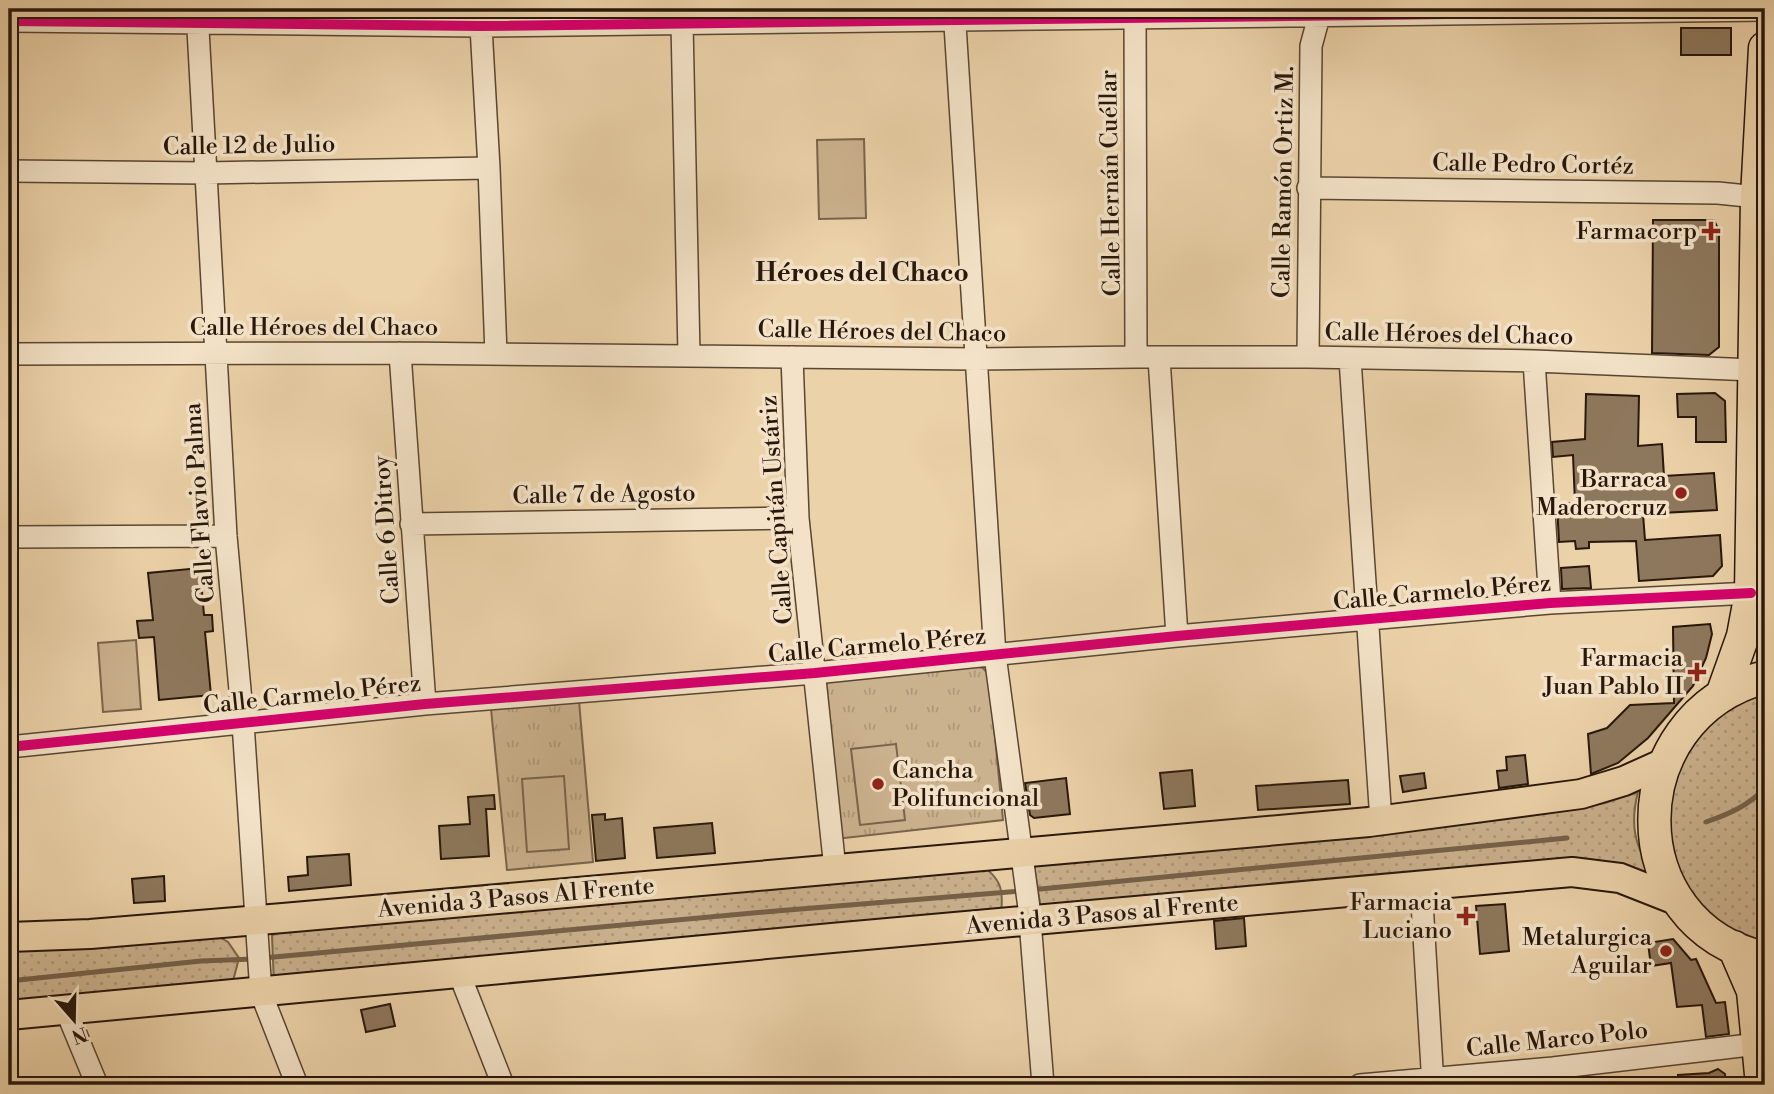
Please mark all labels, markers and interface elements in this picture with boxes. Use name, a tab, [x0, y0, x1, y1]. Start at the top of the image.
street label: Calle Ramón Ortiz M.	[1267, 66, 1301, 298]
street label: Calle Hernán Cuéllar	[1094, 69, 1128, 297]
street label: Calle 12 de Julio	[163, 129, 336, 163]
street label: Calle Pedro Cortéz	[1432, 148, 1634, 182]
place label: Farmacorp	[1576, 217, 1697, 247]
marker: Farmacorp	[1703, 223, 1719, 239]
district label: Héroes del Chaco	[755, 257, 969, 289]
street label: Calle Héroes del Chaco	[190, 313, 438, 343]
street label: Calle Héroes del Chaco	[757, 315, 1007, 349]
street label: Calle Héroes del Chaco	[1324, 318, 1574, 352]
street label: Calle Capitán Ustáriz	[754, 394, 800, 626]
street label: Calle Flavio Palma	[178, 401, 222, 604]
street label: Calle 6 Ditroy	[367, 454, 407, 605]
place label: Barraca Maderocruz	[1536, 465, 1668, 523]
street label: Calle 7 de Agosto	[512, 478, 696, 512]
marker: Barraca Maderocruz	[1673, 485, 1689, 501]
street label: Calle Carmelo Pérez	[1332, 569, 1552, 617]
street label: Calle Carmelo Pérez	[767, 622, 987, 670]
place label: Farmacia Juan Pablo II	[1542, 644, 1684, 702]
marker: Farmacia Juan Pablo II	[1689, 664, 1705, 680]
street label: Calle Carmelo Pérez	[202, 669, 423, 721]
place label: Cancha Polifuncional	[892, 756, 1039, 814]
marker: Cancha Polifuncional	[870, 776, 886, 792]
street label: Avenida 3 Pasos Al Frente	[375, 871, 656, 925]
street label: Avenida 3 Pasos al Frente	[963, 888, 1240, 942]
place label: Farmacia Luciano	[1349, 888, 1453, 946]
marker: Farmacia Luciano	[1458, 908, 1474, 924]
place label: Metalurgica Aguilar	[1522, 923, 1653, 981]
marker: Metalurgica Aguilar	[1658, 943, 1674, 959]
north arrow	[38, 986, 108, 1056]
street label: Calle Marco Polo	[1465, 1016, 1650, 1064]
text: N	[68, 1021, 91, 1049]

